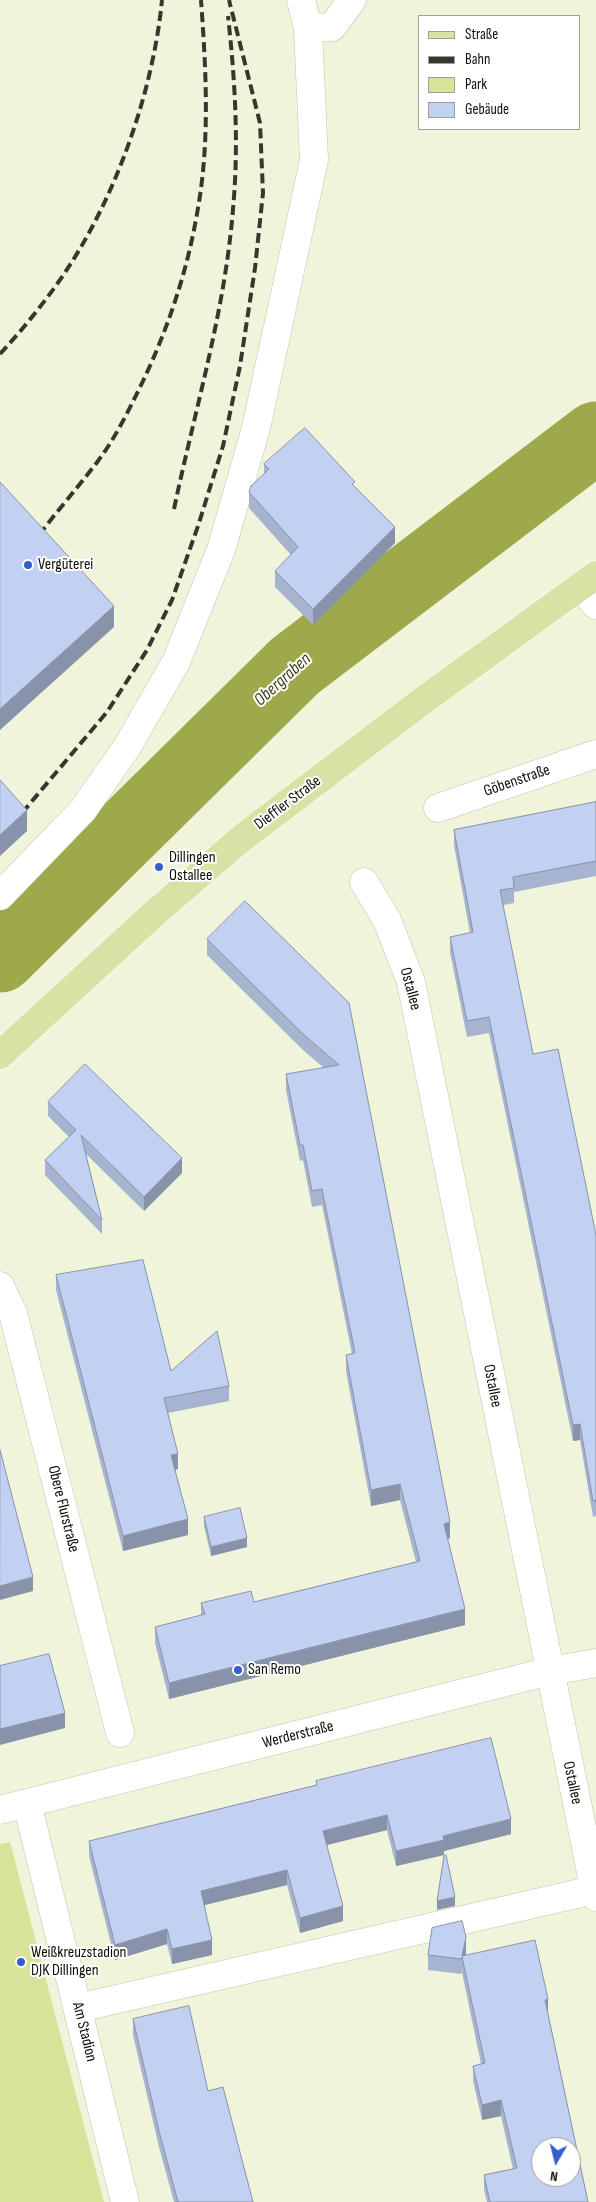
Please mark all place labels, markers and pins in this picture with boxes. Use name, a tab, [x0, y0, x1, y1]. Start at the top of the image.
place label: Vergüterei	[38, 555, 93, 575]
marker: Vergüterei	[22, 559, 34, 571]
place label: Dillingen Ostallee	[169, 848, 216, 886]
marker: Dillingen Ostallee	[153, 861, 165, 873]
place label: San Remo	[248, 1660, 301, 1680]
marker: San Remo	[232, 1664, 244, 1676]
place label: Weißkreuzstadion DJK Dillingen	[31, 1943, 126, 1981]
marker: Weißkreuzstadion DJK Dillingen	[15, 1956, 27, 1968]

